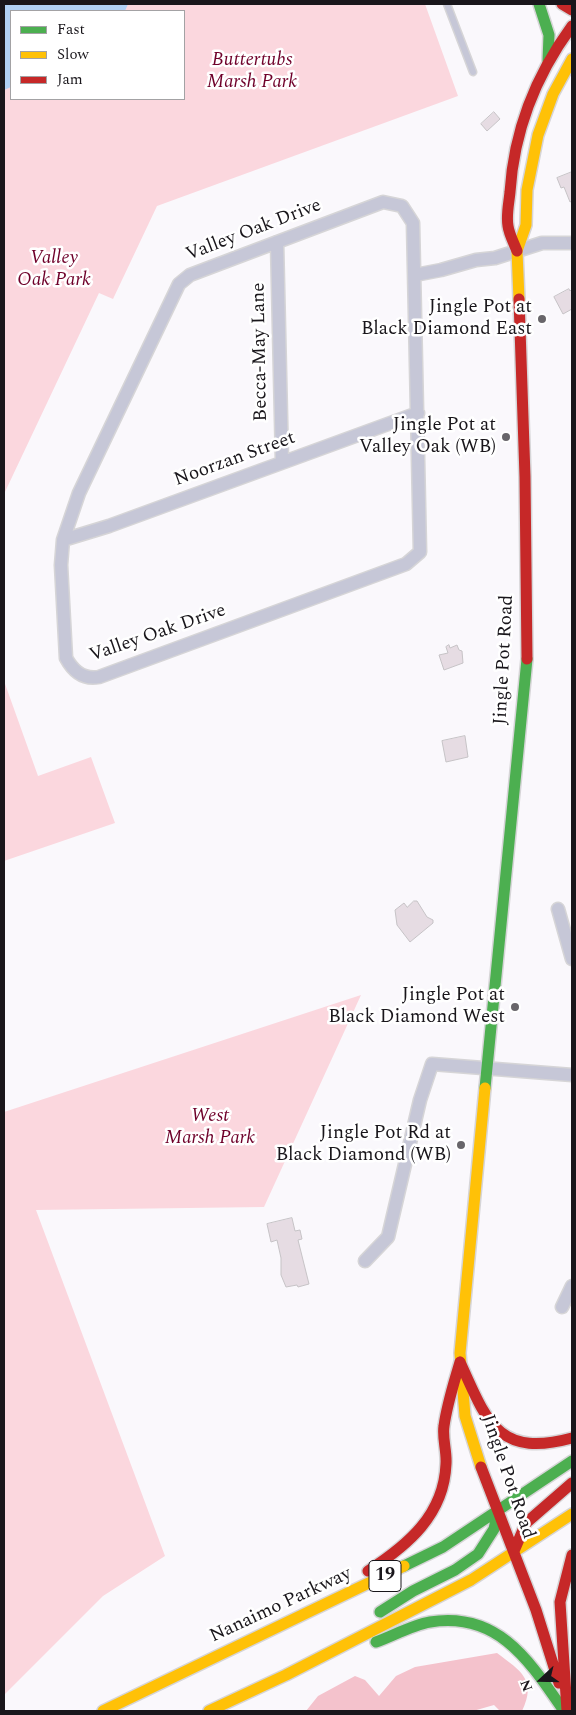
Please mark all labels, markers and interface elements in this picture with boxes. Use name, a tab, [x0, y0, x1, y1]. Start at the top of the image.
legend	[10, 10, 185, 100]
text: Fast	[57, 18, 85, 41]
text: Slow	[57, 43, 89, 66]
park label: Buttertubs Marsh Park	[207, 50, 297, 94]
text: Jam	[57, 68, 83, 91]
street label: Valley Oak Drive	[183, 195, 325, 267]
park label: Valley Oak Park	[17, 248, 91, 292]
street label: Becca-May Lane	[248, 282, 274, 422]
place label: Jingle Pot at Black Diamond East	[361, 297, 532, 341]
marker: Jingle Pot at Black Diamond East	[536, 313, 548, 325]
place label: Jingle Pot at Valley Oak (WB)	[359, 415, 496, 459]
street label: Noorzan Street	[171, 427, 299, 493]
marker: Jingle Pot at Valley Oak (WB)	[500, 431, 512, 443]
street label: Jingle Pot Road	[490, 594, 520, 726]
street label: Valley Oak Drive	[87, 600, 229, 668]
place label: Jingle Pot at Black Diamond West	[328, 985, 505, 1029]
marker: Jingle Pot at Black Diamond West	[509, 1001, 521, 1013]
park label: West Marsh Park	[165, 1106, 255, 1150]
place label: Jingle Pot Rd at Black Diamond (WB)	[276, 1123, 451, 1167]
marker: Jingle Pot Rd at Black Diamond (WB)	[455, 1139, 467, 1151]
street label: Jingle Pot Road	[475, 1412, 539, 1542]
road number: 19	[369, 1560, 401, 1592]
street label: Nanaimo Parkway	[207, 1563, 355, 1649]
north arrow	[516, 1655, 566, 1705]
text: N	[515, 1676, 538, 1695]

